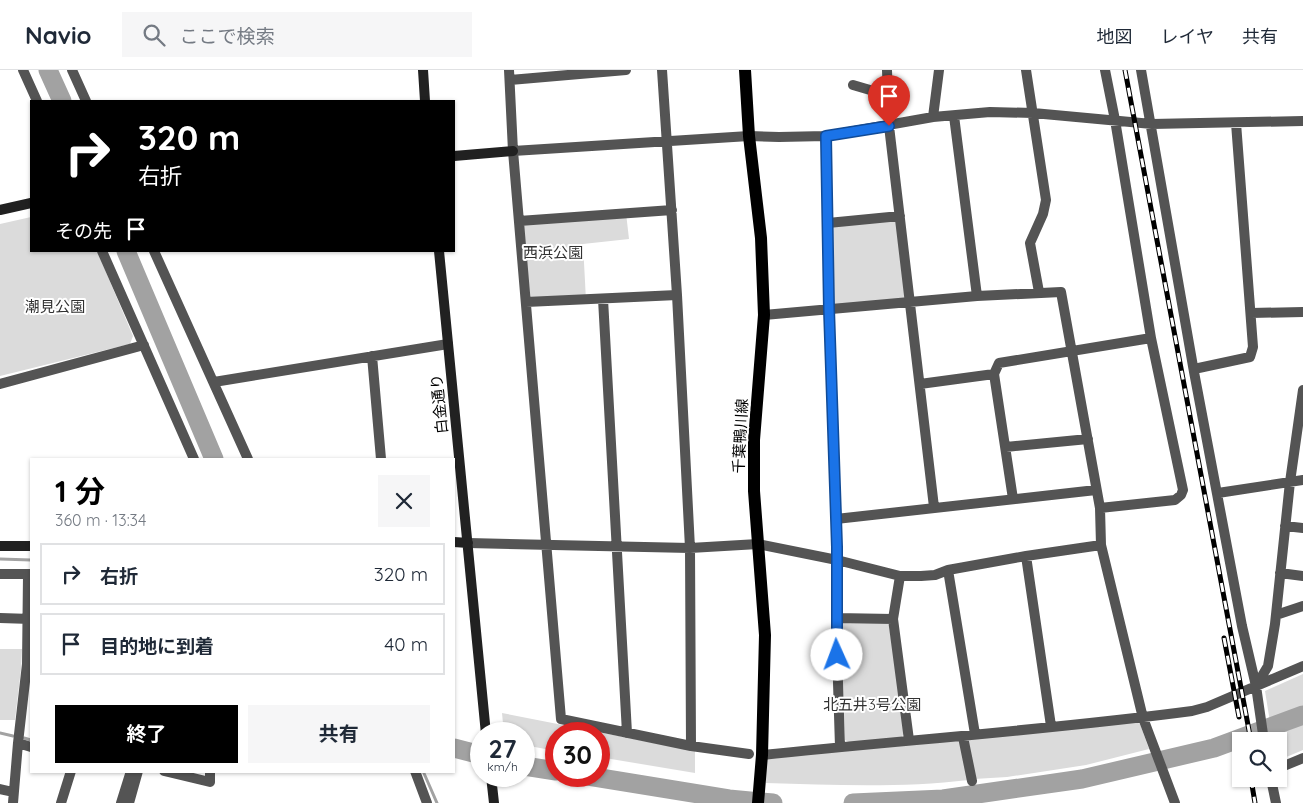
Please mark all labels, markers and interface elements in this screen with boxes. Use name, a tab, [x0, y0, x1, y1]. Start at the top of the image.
search box	[122, 12, 472, 57]
text: Navio	[25, 20, 92, 50]
icon: search	[140, 21, 168, 49]
text: ここで検索	[180, 24, 275, 48]
text: 地図	[1097, 25, 1133, 48]
text: レイヤ	[1161, 25, 1214, 48]
text: 共有	[1242, 25, 1278, 48]
pin	[868, 75, 910, 126]
icon: arrive	[875, 82, 903, 110]
text: 320 m	[138, 115, 240, 159]
icon: right	[55, 120, 120, 185]
text: 右折	[138, 162, 182, 190]
icon: arrive	[122, 215, 150, 243]
text: その先	[55, 219, 112, 243]
park label: 西浜公園	[523, 243, 583, 262]
park label: 潮見公園	[25, 297, 85, 316]
street label: 白金通り	[426, 373, 452, 435]
street label: 千葉鴨川線	[729, 398, 751, 474]
text: 1 分	[55, 472, 105, 510]
button: close	[378, 475, 430, 527]
text: 360 m · 13:34	[55, 510, 146, 530]
icon: right	[57, 560, 85, 588]
text: 320 m	[374, 562, 428, 586]
text: 右折	[100, 564, 138, 588]
position arrow	[810, 628, 862, 680]
icon: arrive	[57, 630, 85, 658]
text: 40 m	[384, 632, 428, 656]
text: 目的地に到着	[100, 634, 214, 658]
park label: 北五井3号公園	[823, 695, 921, 714]
button: 終了	[55, 705, 238, 763]
button: 共有	[248, 705, 430, 763]
speed limit sign: 30	[545, 722, 610, 787]
map controls	[1232, 732, 1287, 787]
button: search	[1232, 732, 1287, 787]
text: 27	[489, 733, 516, 764]
text: km/h	[487, 759, 518, 774]

